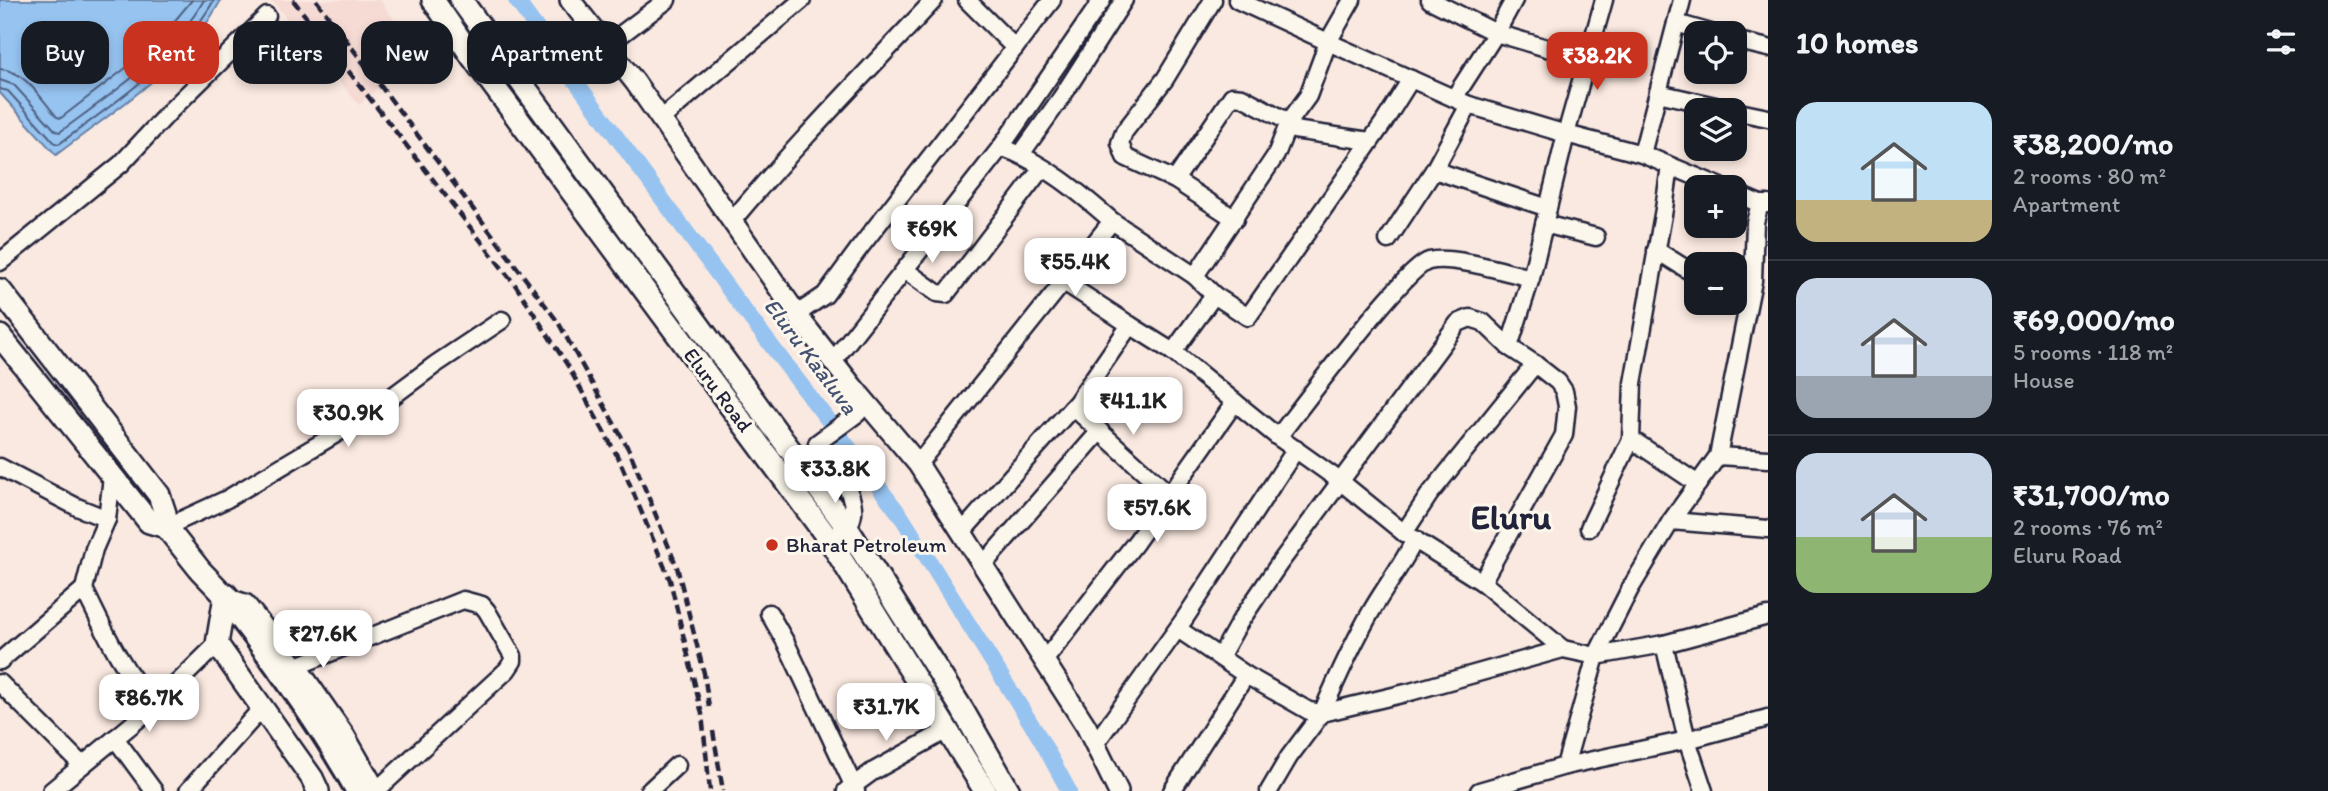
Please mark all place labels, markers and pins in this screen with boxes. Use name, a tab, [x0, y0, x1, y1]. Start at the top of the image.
pin: ₹38.2K	[1540, 32, 1654, 92]
pin: ₹69K	[891, 205, 973, 265]
pin: ₹55.4K	[1018, 238, 1132, 298]
pin: ₹41.1K	[1076, 378, 1190, 437]
pin: ₹30.9K	[291, 390, 405, 449]
pin: ₹33.8K	[778, 446, 892, 505]
pin: ₹57.6K	[1100, 484, 1214, 544]
place label: Bharat Petroleum	[786, 532, 947, 557]
marker: Bharat Petroleum	[764, 537, 780, 553]
pin: ₹27.6K	[266, 610, 380, 670]
pin: ₹86.7K	[92, 674, 206, 734]
pin: ₹31.7K	[829, 684, 943, 743]

